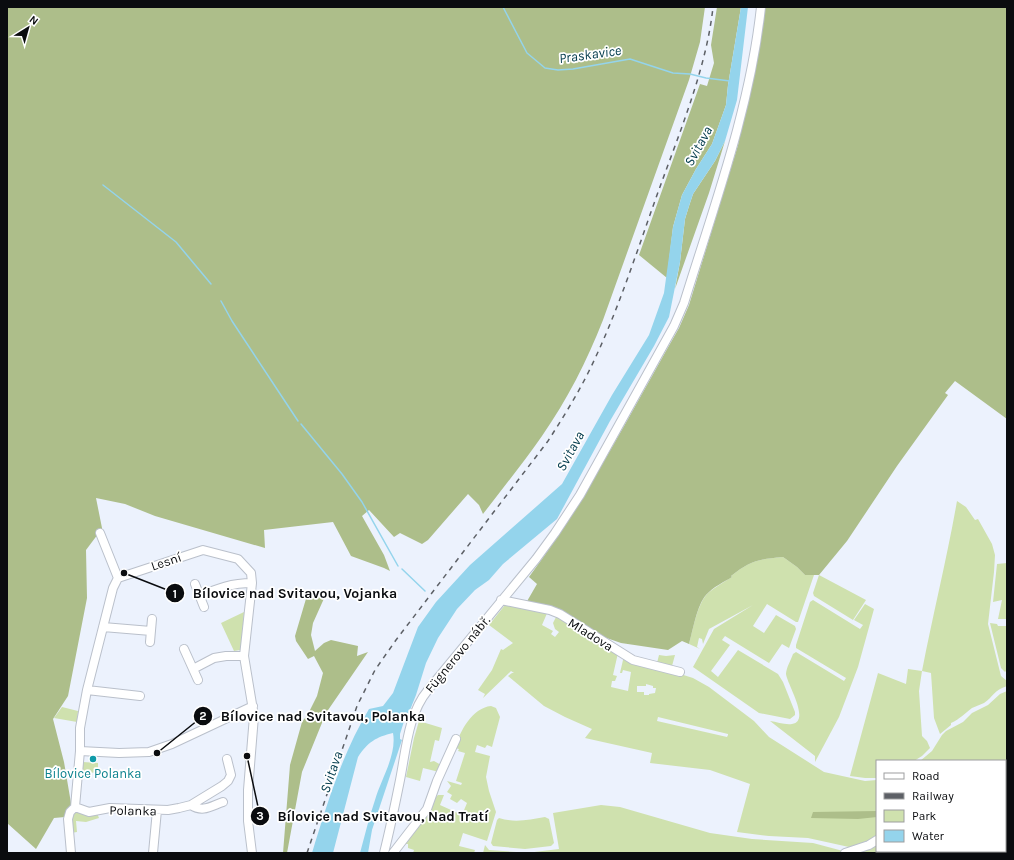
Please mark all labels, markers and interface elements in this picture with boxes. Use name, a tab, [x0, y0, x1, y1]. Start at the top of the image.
north arrow	[8, 8, 48, 48]
text: N	[27, 13, 41, 28]
water label: Praskavice	[558, 42, 623, 67]
water label: Svitava	[681, 123, 716, 169]
water label: Svitava	[553, 428, 588, 474]
street label: Lesní	[149, 549, 184, 574]
callout: Bílovice nad Svitavou, Vojanka	[165, 580, 405, 606]
text: Bílovice nad Svitavou, Vojanka	[193, 585, 397, 602]
text: 1	[173, 587, 177, 601]
street label: Fügnerovo nábř.	[422, 613, 493, 696]
street label: Mladova	[565, 615, 616, 654]
callout: Bílovice nad Svitavou, Polanka	[193, 703, 433, 729]
text: Bílovice nad Svitavou, Polanka	[221, 708, 425, 725]
text: 2	[199, 709, 207, 723]
water label: Svitava	[316, 749, 346, 795]
marker: Bílovice Polanka	[88, 754, 98, 764]
legend	[876, 760, 1006, 852]
place label: Bílovice Polanka	[45, 766, 142, 781]
text: Road	[912, 769, 940, 783]
text: Railway	[912, 789, 954, 803]
street label: Polanka	[109, 803, 157, 818]
callout: Bílovice nad Svitavou, Nad Tratí	[250, 803, 497, 829]
text: Bílovice nad Svitavou, Nad Tratí	[277, 808, 489, 825]
text: 3	[256, 809, 264, 823]
text: Park	[912, 809, 937, 823]
text: Water	[912, 829, 945, 843]

